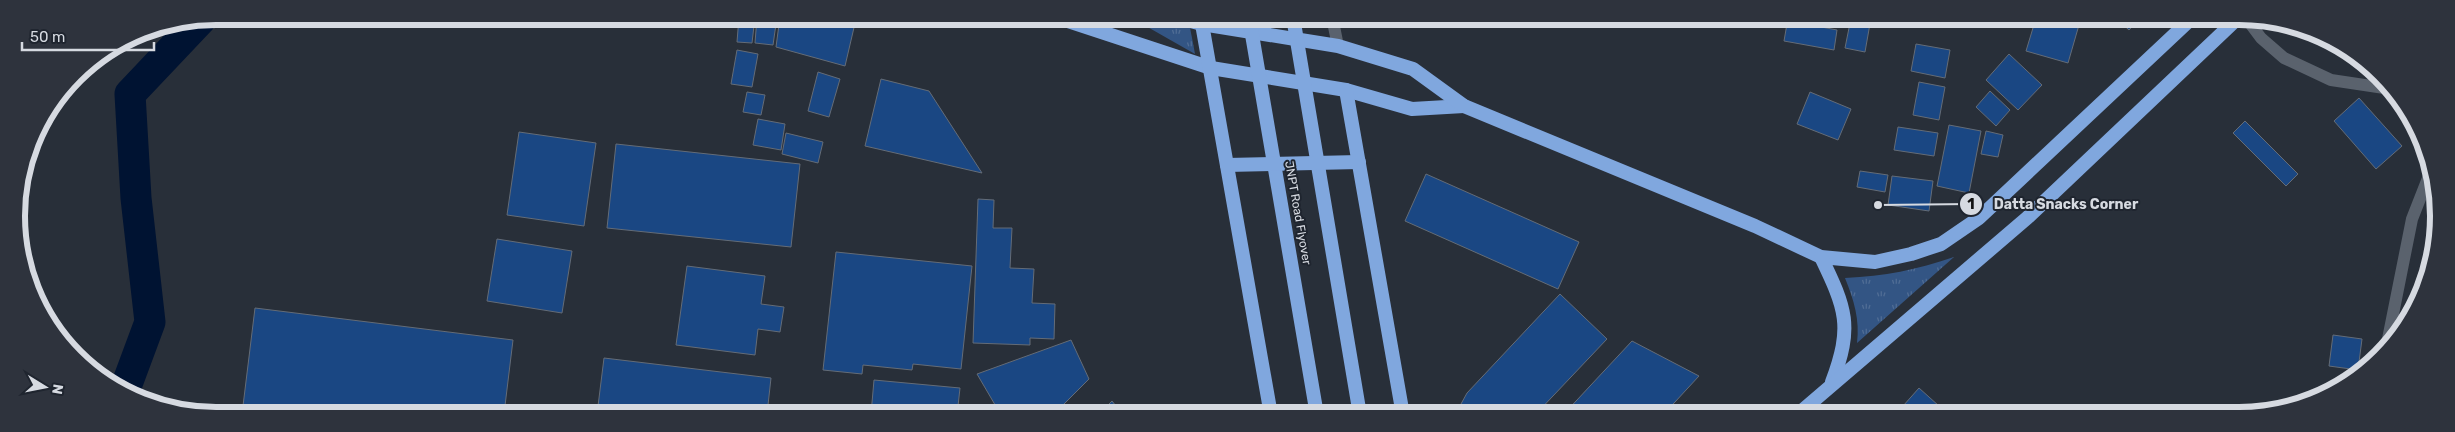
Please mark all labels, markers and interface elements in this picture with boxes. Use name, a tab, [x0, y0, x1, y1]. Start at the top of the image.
scale bar	[22, 20, 155, 52]
text: 50 m	[30, 28, 65, 46]
street label: JNPT Road Flyover	[1282, 160, 1314, 267]
callout: Datta Snacks Corner	[1959, 189, 2148, 218]
text: 1	[1967, 195, 1975, 213]
text: Datta Snacks Corner	[1994, 196, 2139, 213]
north arrow	[20, 362, 70, 412]
text: N	[48, 383, 67, 396]

